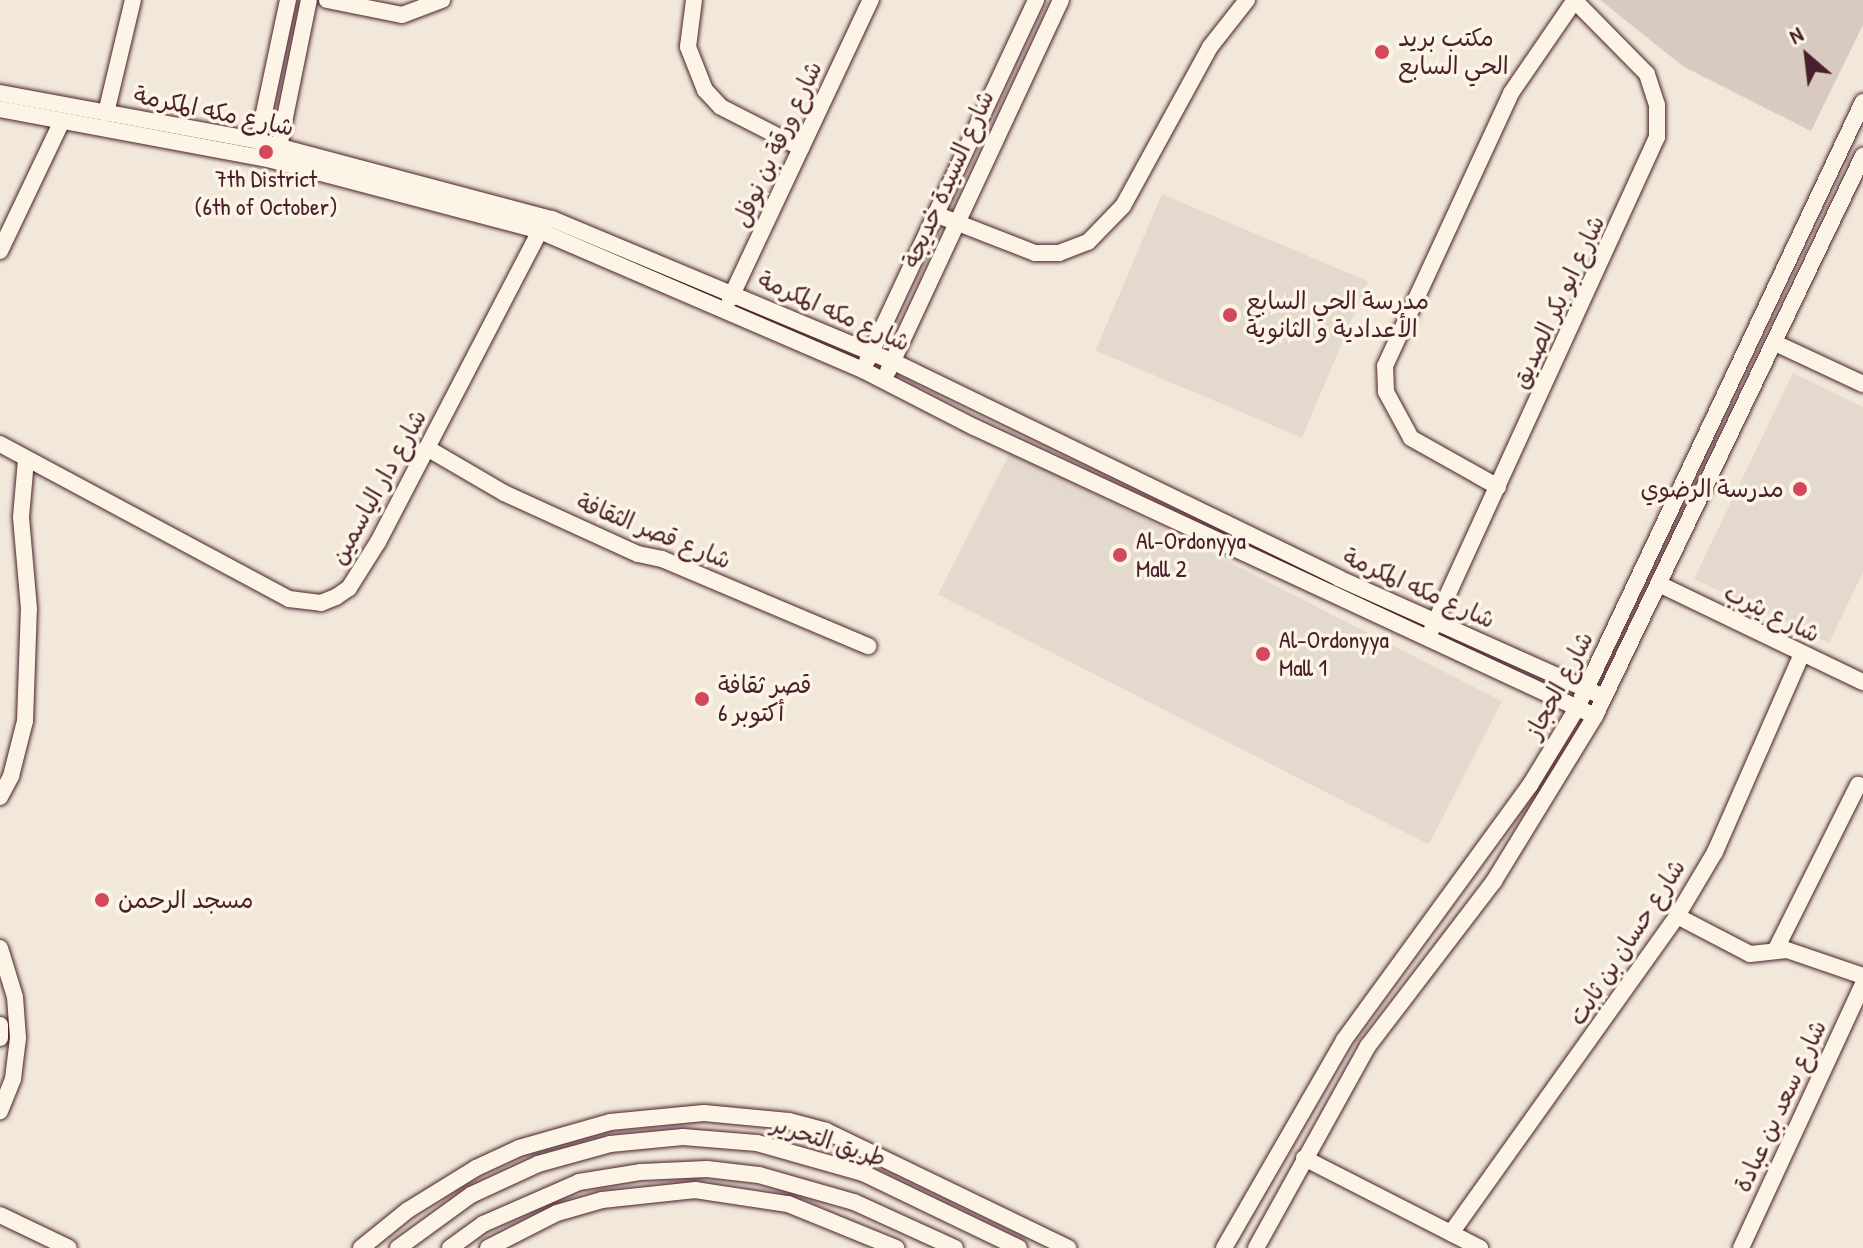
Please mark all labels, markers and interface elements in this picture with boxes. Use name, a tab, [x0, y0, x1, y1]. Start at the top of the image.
north arrow	[1767, 16, 1847, 96]
text: N	[1784, 19, 1808, 51]
place label: مكتب بريد الحي السابع	[1398, 24, 1509, 80]
marker: مكتب بريد الحي السابع	[1373, 43, 1391, 61]
street label: شارع ورقة بن نوفل	[726, 57, 828, 231]
street label: شارع مكه المكرمة	[131, 80, 297, 142]
street label: شارع السيدة خديجة	[896, 86, 1000, 272]
marker: 7th District (6th of October)	[257, 143, 275, 161]
place label: 7th District (6th of October)	[194, 165, 338, 221]
street label: شارع ابو بكر الصديق	[1505, 211, 1611, 393]
street label: شارع مكه المكرمة	[754, 265, 914, 357]
place label: مدرسة الحي السابع الأعدادية و الثانوية	[1246, 287, 1429, 343]
marker: مدرسة الحي السابع الأعدادية و الثانوية	[1221, 306, 1239, 324]
street label: شارع دار الياسمين	[324, 404, 432, 570]
place label: مدرسة الرضوي	[1640, 475, 1784, 503]
marker: مدرسة الرضوي	[1791, 480, 1809, 498]
street label: شارع قصر الثقافة	[573, 487, 735, 575]
place label: Al-Ordonyya Mall 2	[1136, 527, 1246, 583]
street label: شارع مكه المكرمة	[1339, 542, 1499, 634]
marker: Al-Ordonyya Mall 2	[1111, 546, 1129, 564]
street label: شارع يثرب	[1720, 578, 1824, 648]
place label: Al-Ordonyya Mall 1	[1279, 626, 1389, 682]
street label: شارع الحجاز	[1519, 627, 1599, 743]
marker: Al-Ordonyya Mall 1	[1254, 645, 1272, 663]
place label: قصر ثقافة 6 أكتوبر	[718, 671, 811, 727]
marker: قصر ثقافة 6 أكتوبر	[693, 690, 711, 708]
street label: شارع حسان بن ثابت	[1563, 854, 1691, 1030]
place label: مسجد الرحمن	[118, 886, 254, 914]
marker: مسجد الرحمن	[93, 891, 111, 909]
street label: شارع سعد بن عبادة	[1728, 1016, 1832, 1196]
street label: طريق التحرير	[768, 1109, 890, 1173]

